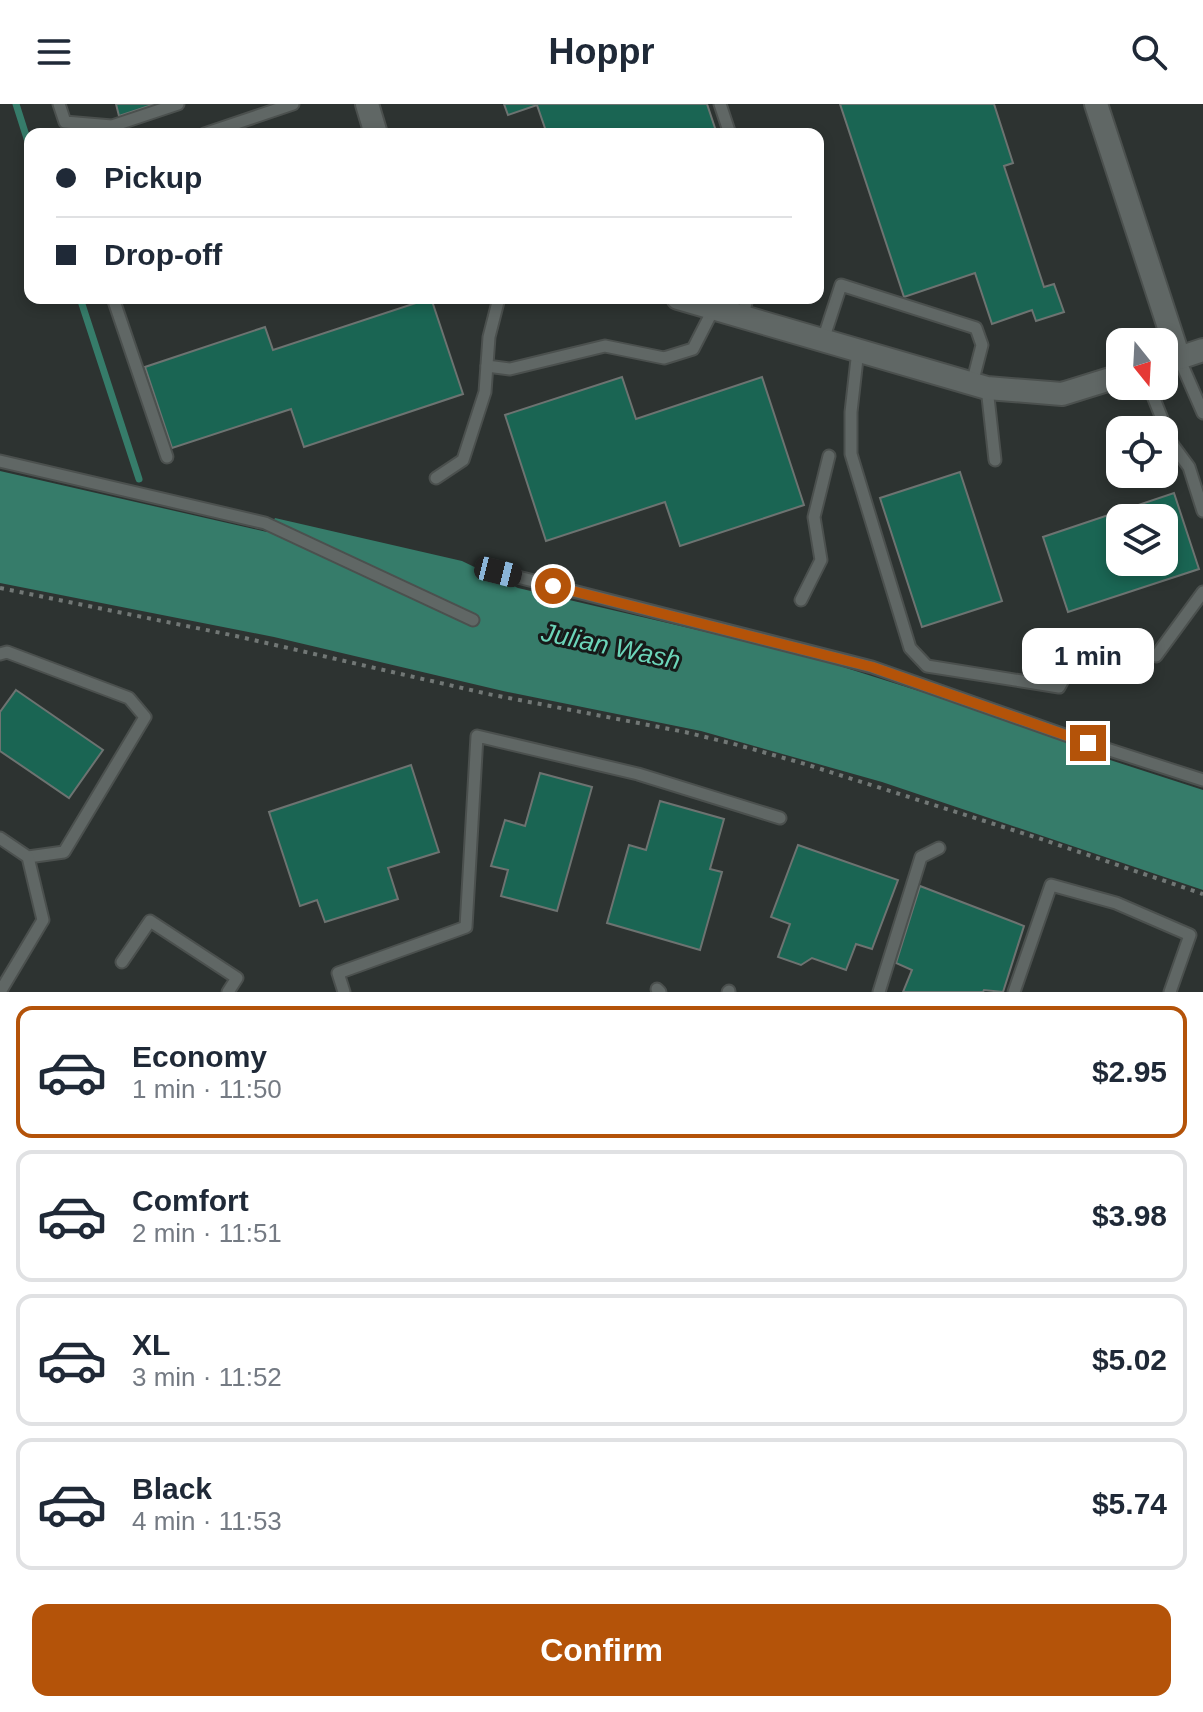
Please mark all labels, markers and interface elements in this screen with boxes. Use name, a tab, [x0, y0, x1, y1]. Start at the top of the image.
icon: menu	[32, 30, 76, 74]
icon: search	[1127, 30, 1171, 74]
text: Hoppr	[549, 31, 654, 72]
text: Pickup	[104, 161, 202, 194]
text: Drop-off	[104, 238, 222, 271]
north arrow	[1106, 328, 1178, 400]
map controls	[1106, 328, 1178, 576]
button: locate	[1106, 416, 1178, 488]
button: layers	[1106, 504, 1178, 576]
car	[472, 555, 524, 589]
route start	[535, 568, 571, 604]
water label: Julian Wash	[538, 616, 683, 675]
callout: 1 min	[1022, 627, 1154, 683]
text: 1 min	[1054, 641, 1122, 671]
route end	[1070, 725, 1106, 761]
icon: car	[36, 1036, 108, 1108]
text: Economy	[132, 1040, 267, 1073]
text: $2.95	[1092, 1055, 1167, 1088]
text: 1 min · 11:50	[132, 1074, 282, 1104]
icon: car	[36, 1180, 108, 1252]
text: Comfort	[132, 1184, 249, 1217]
text: $3.98	[1092, 1199, 1167, 1232]
text: 2 min · 11:51	[132, 1218, 282, 1248]
icon: car	[36, 1324, 108, 1396]
text: XL	[132, 1328, 170, 1361]
text: $5.02	[1092, 1343, 1167, 1376]
text: 3 min · 11:52	[132, 1362, 282, 1392]
icon: car	[36, 1468, 108, 1540]
text: Black	[132, 1472, 212, 1505]
text: $5.74	[1092, 1487, 1167, 1520]
text: 4 min · 11:53	[132, 1506, 282, 1536]
button: Confirm	[32, 1604, 1171, 1696]

